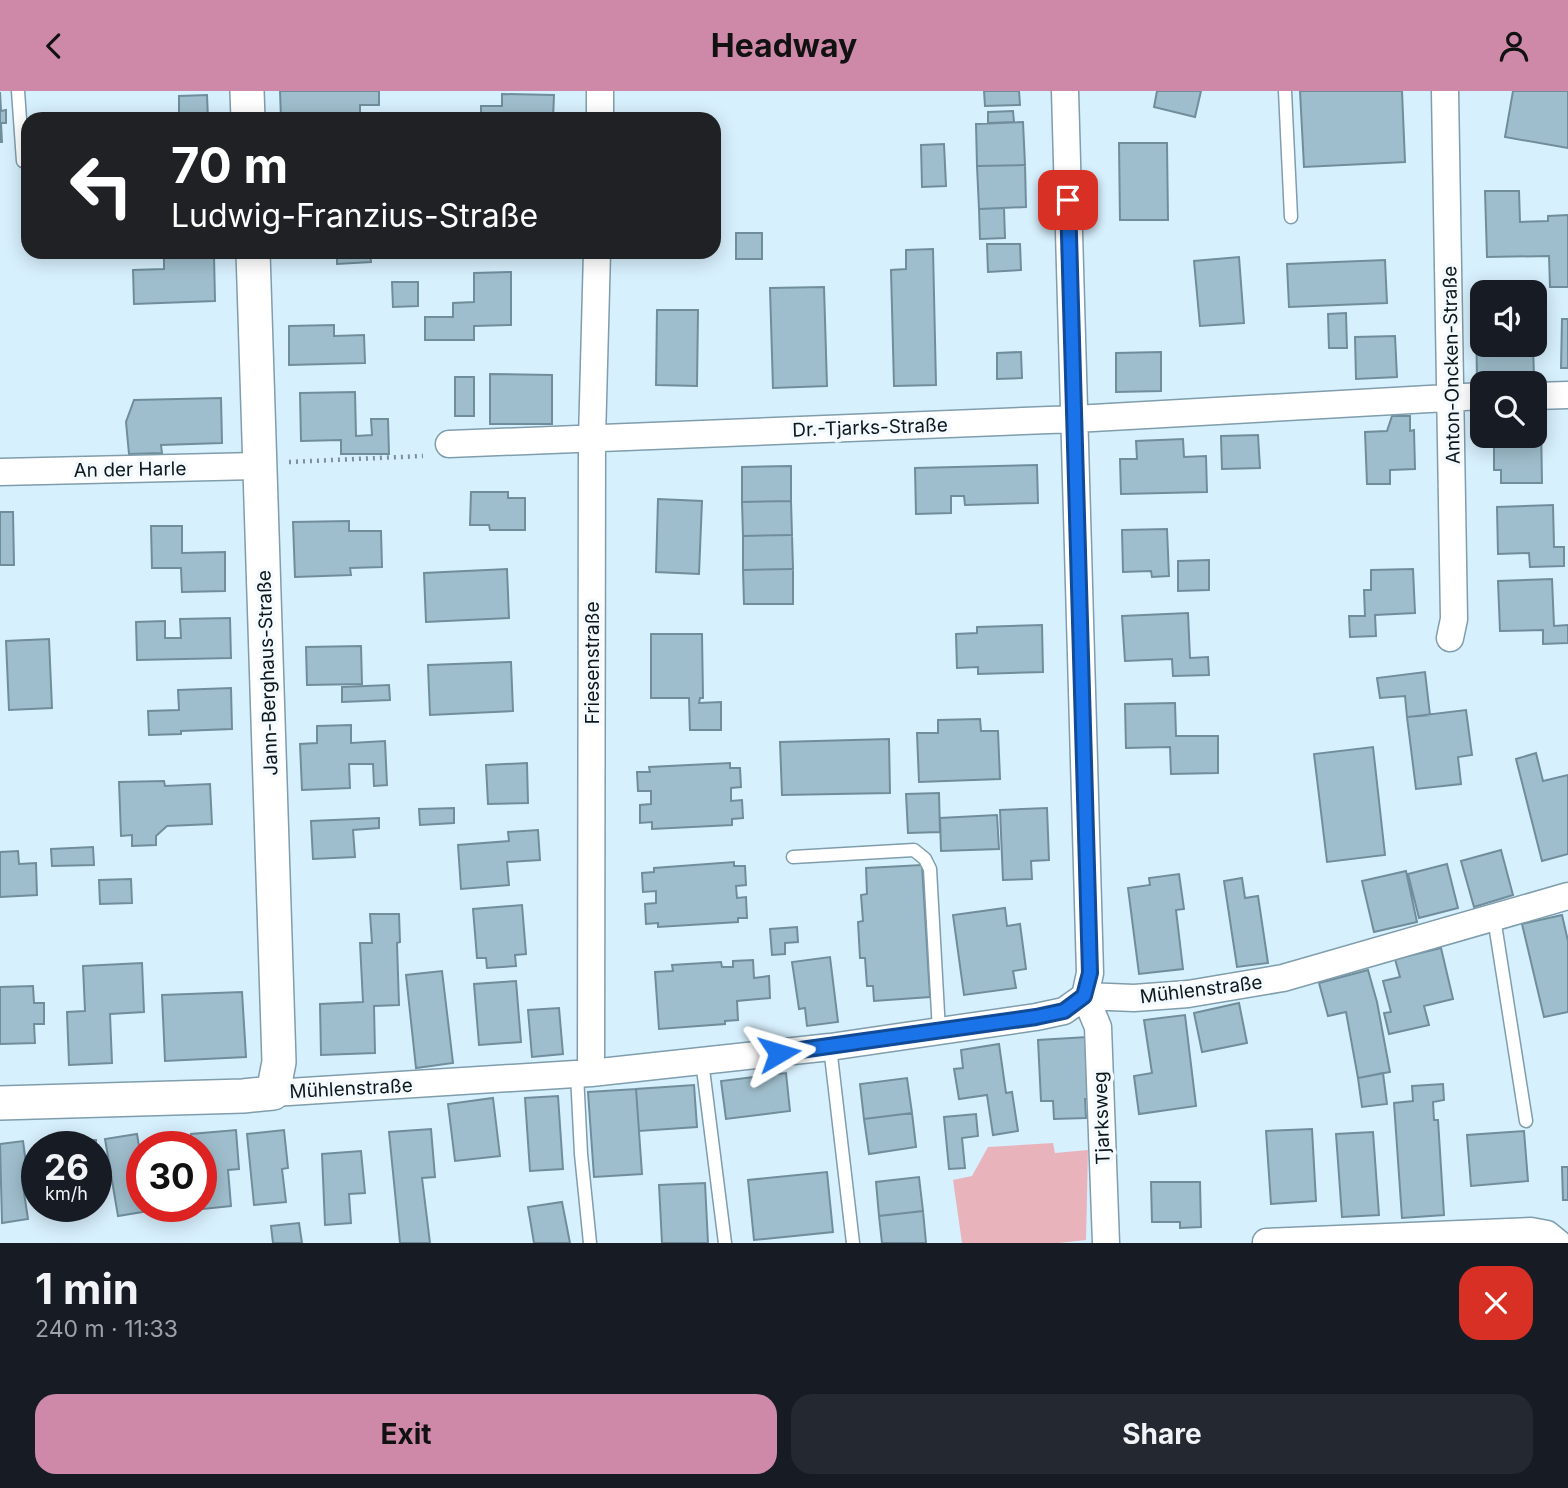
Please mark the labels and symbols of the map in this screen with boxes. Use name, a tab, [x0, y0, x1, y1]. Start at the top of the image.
pin	[1038, 170, 1098, 230]
street label: Anton-Oncken-Straße	[1438, 266, 1465, 464]
street label: Dr.-Tjarks-Straße	[792, 413, 948, 442]
street label: An der Harle	[73, 457, 187, 482]
street label: Jann-Berghaus-Straße	[252, 570, 283, 776]
street label: Friesenstraße	[581, 602, 604, 724]
street label: Mühlenstraße	[1138, 971, 1264, 1008]
position arrow	[742, 1016, 816, 1090]
street label: Tjarksweg	[1088, 1071, 1115, 1165]
street label: Mühlenstraße	[289, 1074, 413, 1103]
speed limit sign: 30	[126, 1131, 217, 1222]

